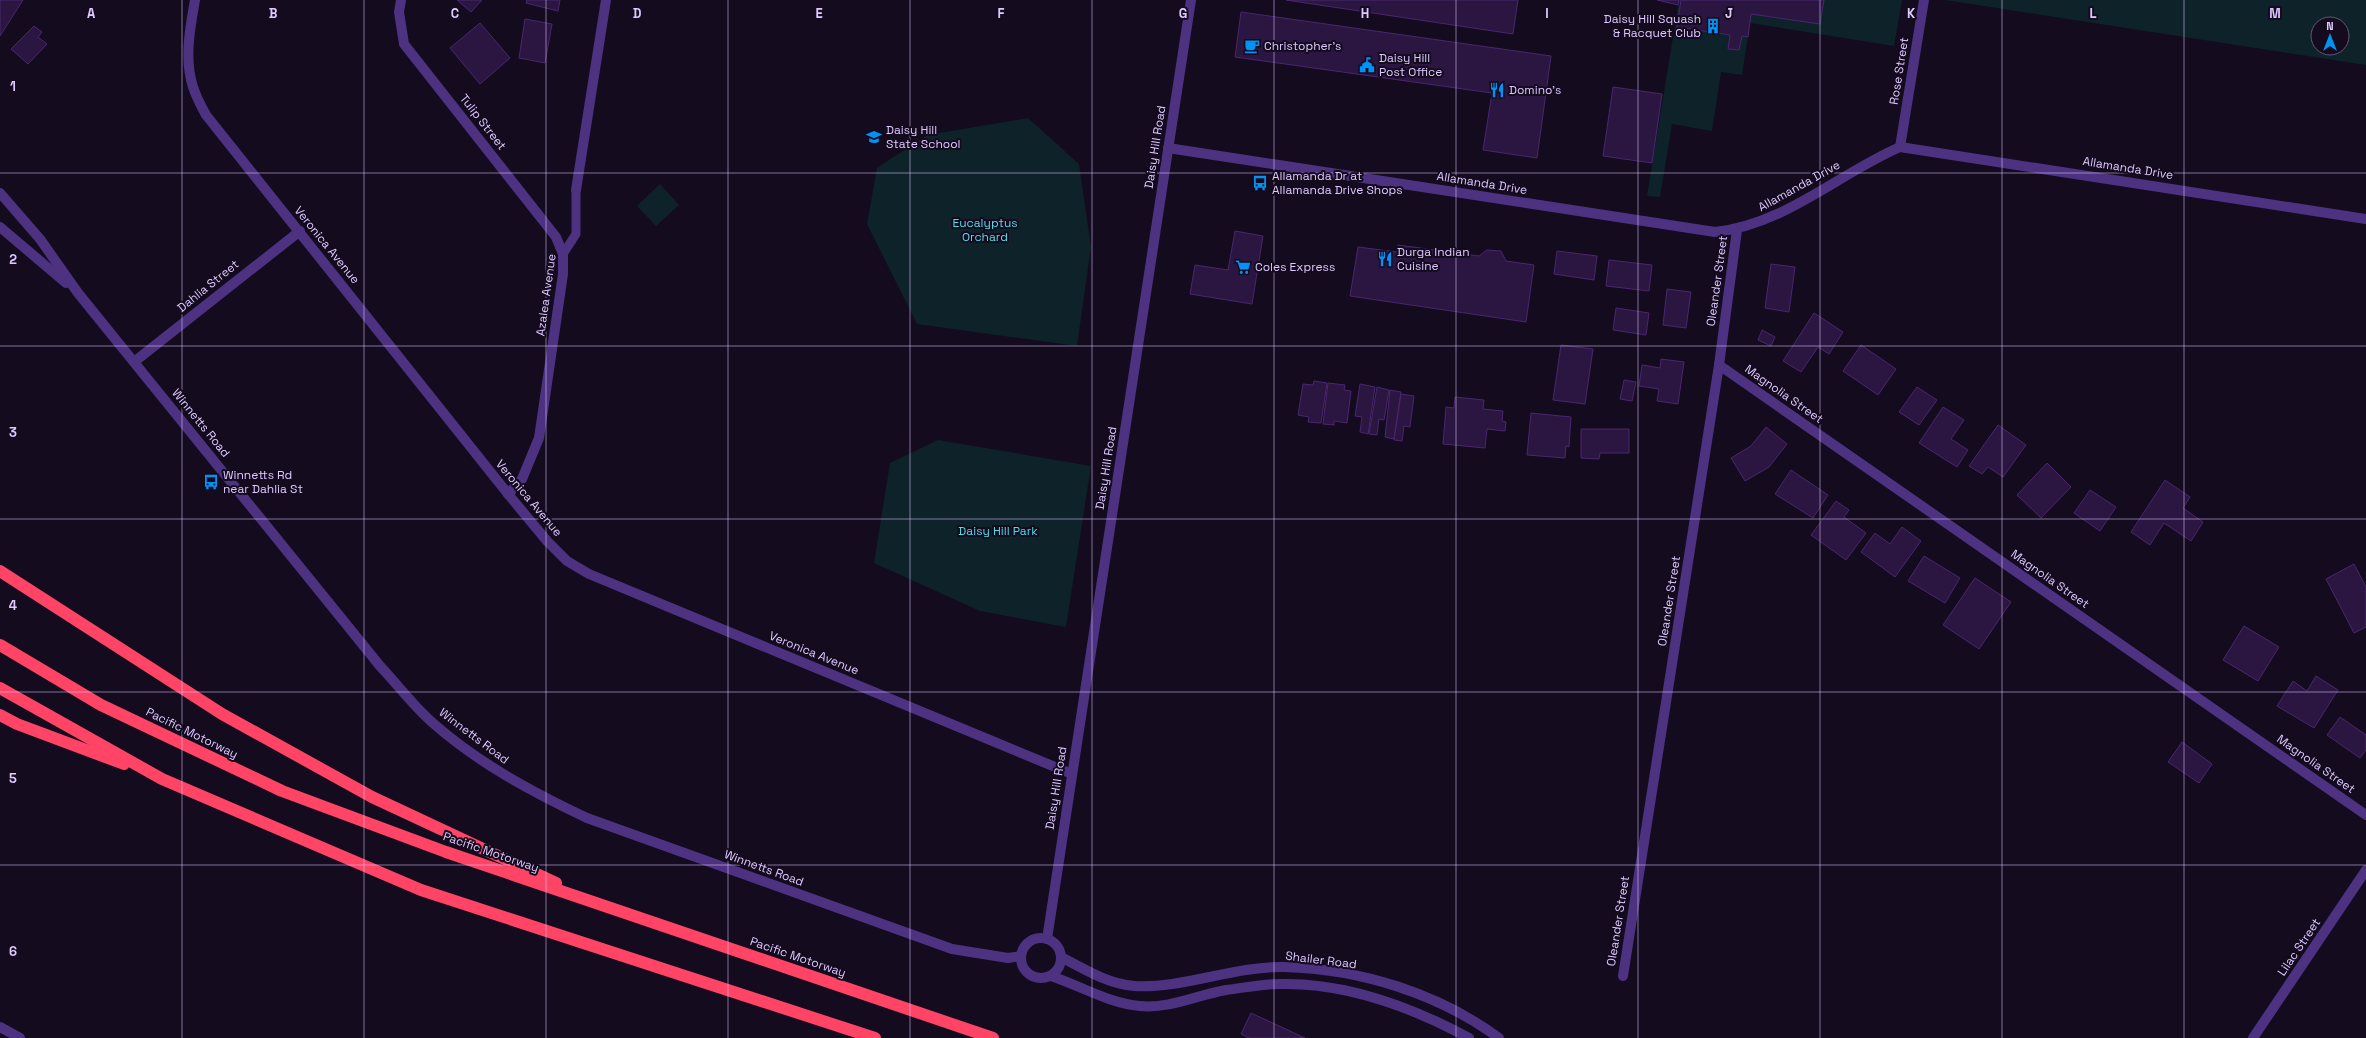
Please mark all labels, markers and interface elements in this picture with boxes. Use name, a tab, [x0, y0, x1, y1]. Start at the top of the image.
text: A	[87, 5, 96, 22]
text: B	[269, 5, 278, 22]
text: C	[451, 5, 459, 22]
text: D	[633, 5, 642, 22]
text: E	[815, 5, 823, 22]
text: F	[998, 5, 1005, 22]
text: G	[1179, 5, 1187, 22]
text: H	[1361, 5, 1369, 22]
text: I	[1545, 5, 1549, 22]
text: J	[1725, 5, 1733, 22]
text: K	[1907, 5, 1916, 22]
text: L	[2089, 5, 2097, 22]
text: M	[2269, 5, 2281, 22]
place label: Daisy Hill Squash & Racquet Club	[1604, 11, 1701, 41]
north arrow	[2310, 16, 2350, 56]
building icon: Daisy Hill Squash & Racquet Club	[1704, 17, 1722, 35]
text: N	[2326, 19, 2334, 33]
street label: Rose Street	[1886, 36, 1912, 106]
cafe icon: Christopher's	[1243, 37, 1261, 55]
place label: Christopher's	[1264, 38, 1341, 54]
place label: Daisy Hill Post Office	[1379, 50, 1442, 80]
public building icon: Daisy Hill Post Office	[1358, 56, 1376, 74]
text: 1	[10, 78, 16, 95]
restaurant icon: Domino's	[1488, 81, 1506, 99]
place label: Domino's	[1509, 82, 1561, 98]
street label: Tulip Street	[456, 91, 510, 153]
street label: Daisy Hill Road	[1141, 104, 1169, 190]
place label: Daisy Hill State School	[886, 122, 961, 152]
school or university icon: Daisy Hill State School	[865, 128, 883, 146]
street label: Allamanda Drive	[2082, 153, 2174, 183]
street label: Allamanda Drive	[1755, 157, 1843, 215]
place label: Allamanda Dr at Allamanda Drive Shops	[1272, 168, 1403, 198]
street label: Allamanda Drive	[1436, 168, 1528, 198]
bus stop icon: Allamanda Dr at Allamanda Drive Shops	[1251, 174, 1269, 192]
street label: Veronica Avenue	[291, 203, 363, 287]
park label: Eucalyptus Orchard	[952, 215, 1018, 245]
street label: Oleander Street	[1703, 235, 1731, 327]
place label: Durga Indian Cuisine	[1397, 244, 1470, 274]
restaurant icon: Durga Indian Cuisine	[1376, 250, 1394, 268]
text: 2	[9, 251, 17, 268]
street label: Azalea Avenue	[532, 253, 560, 337]
street label: Dahlia Street	[174, 256, 242, 316]
supermarket icon: Coles Express	[1234, 258, 1252, 276]
place label: Coles Express	[1255, 259, 1335, 275]
street label: Magnolia Street	[1742, 361, 1826, 427]
street label: Winnetts Road	[169, 386, 233, 460]
text: 3	[9, 424, 17, 441]
street label: Daisy Hill Road	[1092, 425, 1120, 511]
street label: Veronica Avenue	[492, 456, 566, 540]
place label: Winnetts Rd near Dahlia St	[223, 467, 303, 497]
bus stop icon: Winnetts Rd near Dahlia St	[202, 473, 220, 491]
park label: Daisy Hill Park	[958, 523, 1038, 539]
street label: Magnolia Street	[2008, 546, 2092, 612]
street label: Oleander Street	[1654, 555, 1684, 647]
text: 4	[9, 597, 17, 614]
street label: Veronica Avenue	[767, 628, 861, 678]
street label: Pacific Motorway	[143, 704, 241, 762]
street label: Winnetts Road	[436, 704, 512, 768]
street label: Magnolia Street	[2274, 731, 2358, 797]
street label: Daisy Hill Road	[1042, 745, 1070, 831]
text: 5	[9, 770, 17, 787]
street label: Pacific Motorway	[441, 828, 541, 876]
street label: Winnetts Road	[722, 846, 806, 890]
street label: Oleander Street	[1603, 875, 1633, 967]
street label: Lilac Street	[2274, 915, 2324, 979]
street label: Pacific Motorway	[748, 933, 848, 981]
text: 6	[9, 943, 17, 960]
street label: Shailer Road	[1284, 948, 1358, 972]

